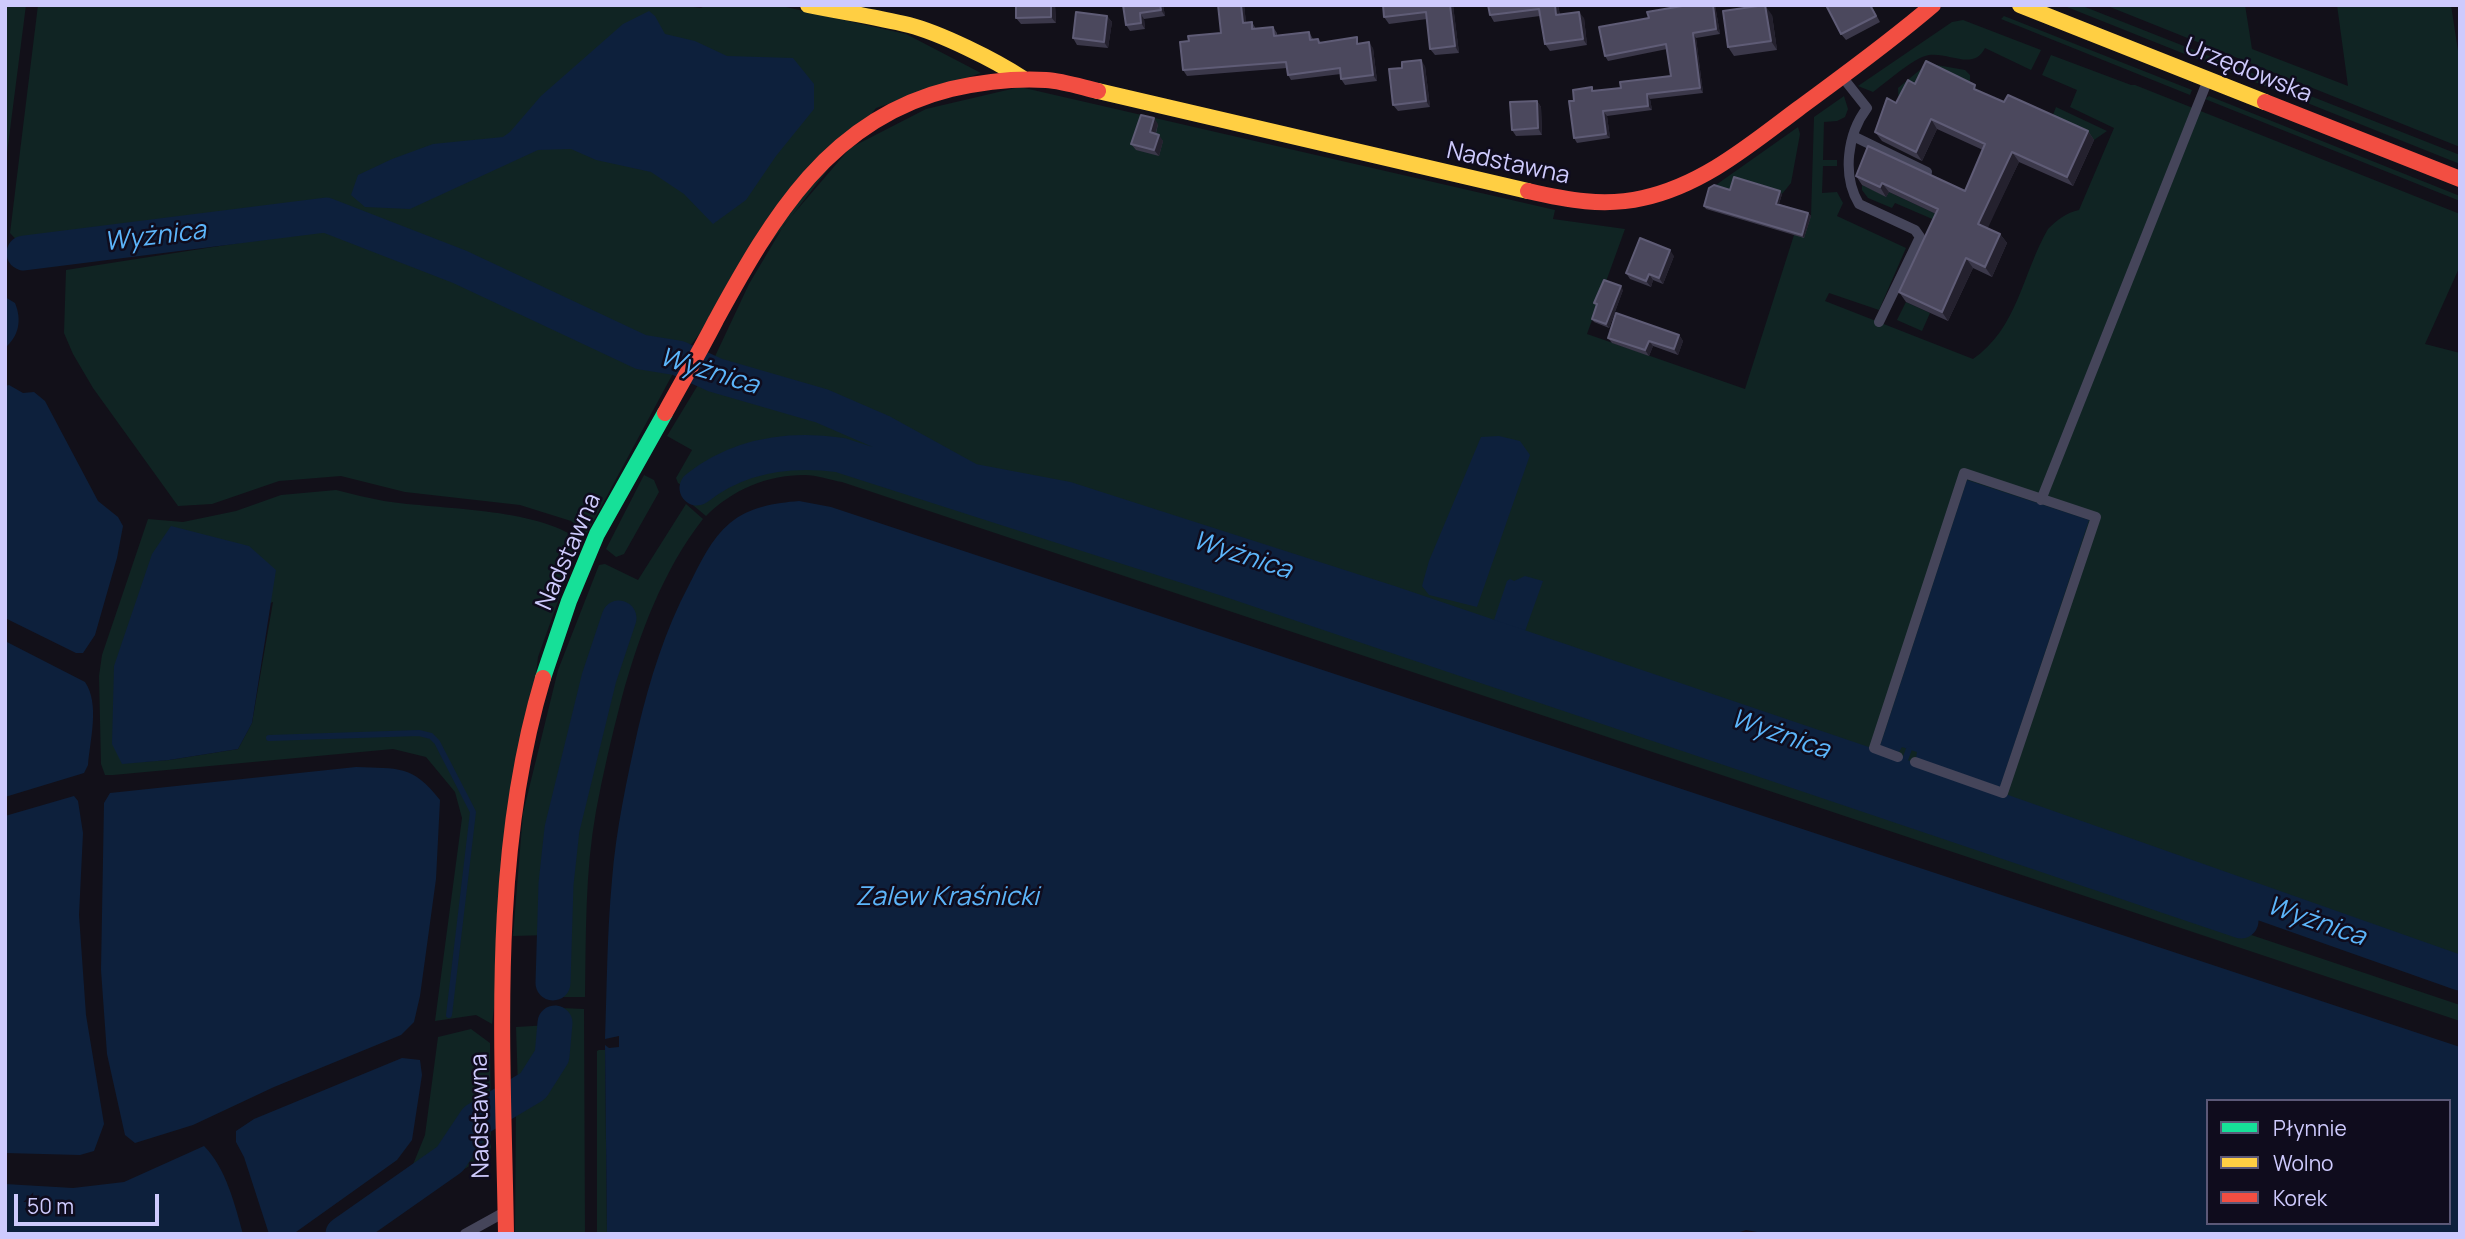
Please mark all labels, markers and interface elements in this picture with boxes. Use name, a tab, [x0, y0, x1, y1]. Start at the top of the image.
street label: Urzędowska	[2180, 32, 2316, 110]
street label: Nadstawna	[1444, 137, 1572, 191]
water label: Wyżnica	[102, 215, 208, 259]
water label: Wyżnica	[656, 342, 762, 402]
street label: Nadstawna	[530, 489, 608, 615]
water label: Wyżnica	[1189, 525, 1295, 587]
water label: Wyżnica	[1727, 704, 1833, 766]
water label: Zalew Kraśnicki	[855, 882, 1039, 914]
water label: Wyżnica	[2263, 891, 2369, 953]
street label: Nadstawna	[466, 1053, 496, 1179]
legend	[2206, 1099, 2451, 1225]
text: Płynnie	[2273, 1114, 2347, 1142]
text: Wolno	[2273, 1149, 2334, 1177]
scale bar	[18, 1180, 163, 1224]
text: Korek	[2273, 1184, 2327, 1212]
text: 50 m	[27, 1192, 74, 1220]

